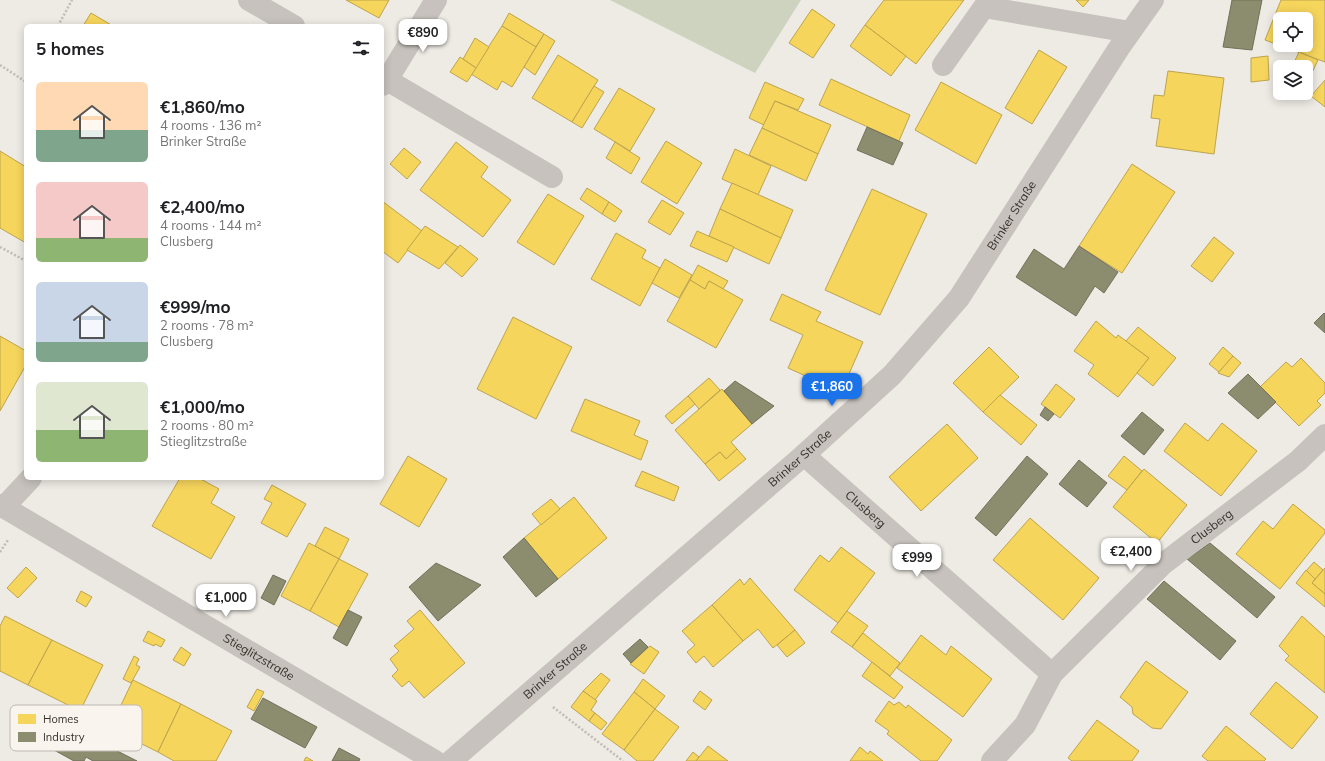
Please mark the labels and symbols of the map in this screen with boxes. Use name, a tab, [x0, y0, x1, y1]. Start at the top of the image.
pin: €890	[399, 19, 447, 53]
street label: Brinker Straße	[983, 178, 1039, 253]
pin: €1,860	[799, 373, 865, 407]
street label: Brinker Straße	[765, 426, 834, 490]
street label: Clusberg	[842, 487, 889, 531]
street label: Clusberg	[1187, 506, 1235, 547]
pin: €2,400	[1098, 538, 1164, 572]
pin: €999	[893, 544, 941, 578]
pin: €1,000	[193, 584, 259, 618]
street label: Stieglitzstraße	[220, 630, 297, 684]
street label: Brinker Straße	[520, 638, 590, 702]
legend	[10, 705, 142, 751]
text: Homes	[43, 712, 79, 726]
text: Industry	[43, 730, 85, 744]

